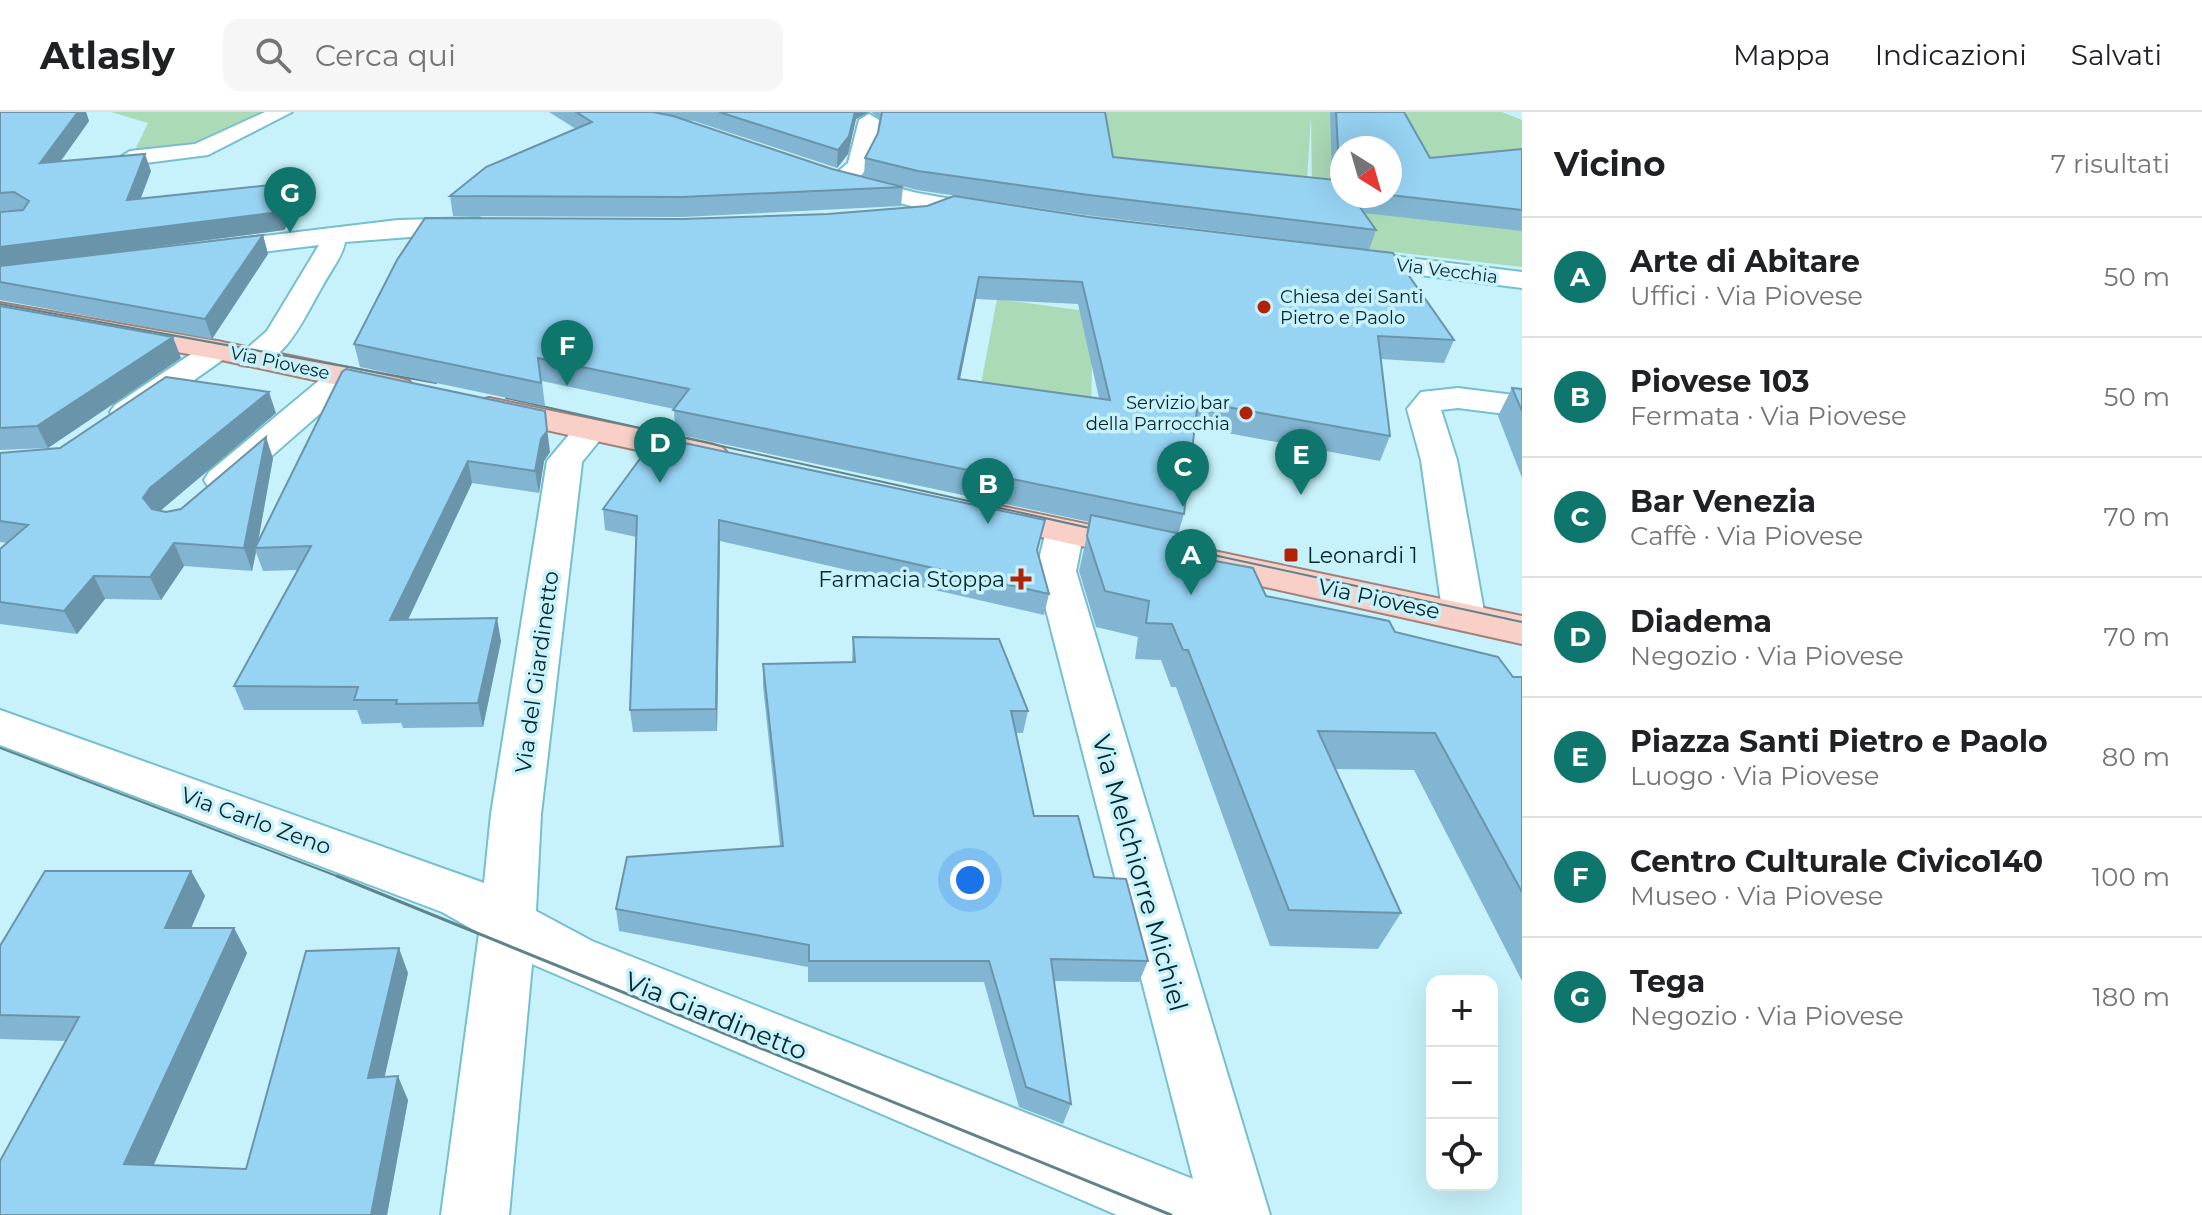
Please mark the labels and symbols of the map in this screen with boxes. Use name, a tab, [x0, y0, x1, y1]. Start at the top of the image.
north arrow	[1330, 136, 1402, 208]
pin: G	[264, 167, 316, 233]
street label: Via Vecchia	[1395, 254, 1499, 288]
place label: Chiesa dei Santi Pietro e Paolo	[1280, 286, 1423, 329]
marker: Chiesa dei Santi Pietro e Paolo	[1255, 298, 1273, 316]
pin: F	[541, 320, 593, 386]
street label: Via Piovese	[228, 342, 332, 384]
place label: Servizio bar della Parrocchia	[1086, 392, 1230, 435]
marker: Servizio bar della Parrocchia	[1237, 404, 1255, 422]
pin: D	[634, 417, 686, 483]
pin: E	[1275, 429, 1327, 495]
pin: C	[1157, 441, 1209, 507]
pin: B	[962, 458, 1014, 524]
pin: A	[1165, 529, 1217, 595]
place label: Leonardi 1	[1307, 542, 1418, 569]
marker: Leonardi 1	[1282, 546, 1300, 564]
place label: Farmacia Stoppa	[818, 566, 1005, 593]
street label: Via del Giardinetto	[509, 569, 565, 775]
marker: Farmacia Stoppa	[1012, 570, 1030, 588]
street label: Via Piovese	[1316, 573, 1442, 625]
street label: Via Melchiorre Michiel	[1085, 731, 1195, 1015]
street label: Via Carlo Zeno	[177, 781, 335, 861]
your location	[950, 860, 990, 900]
street label: Via Giardinetto	[620, 965, 812, 1067]

